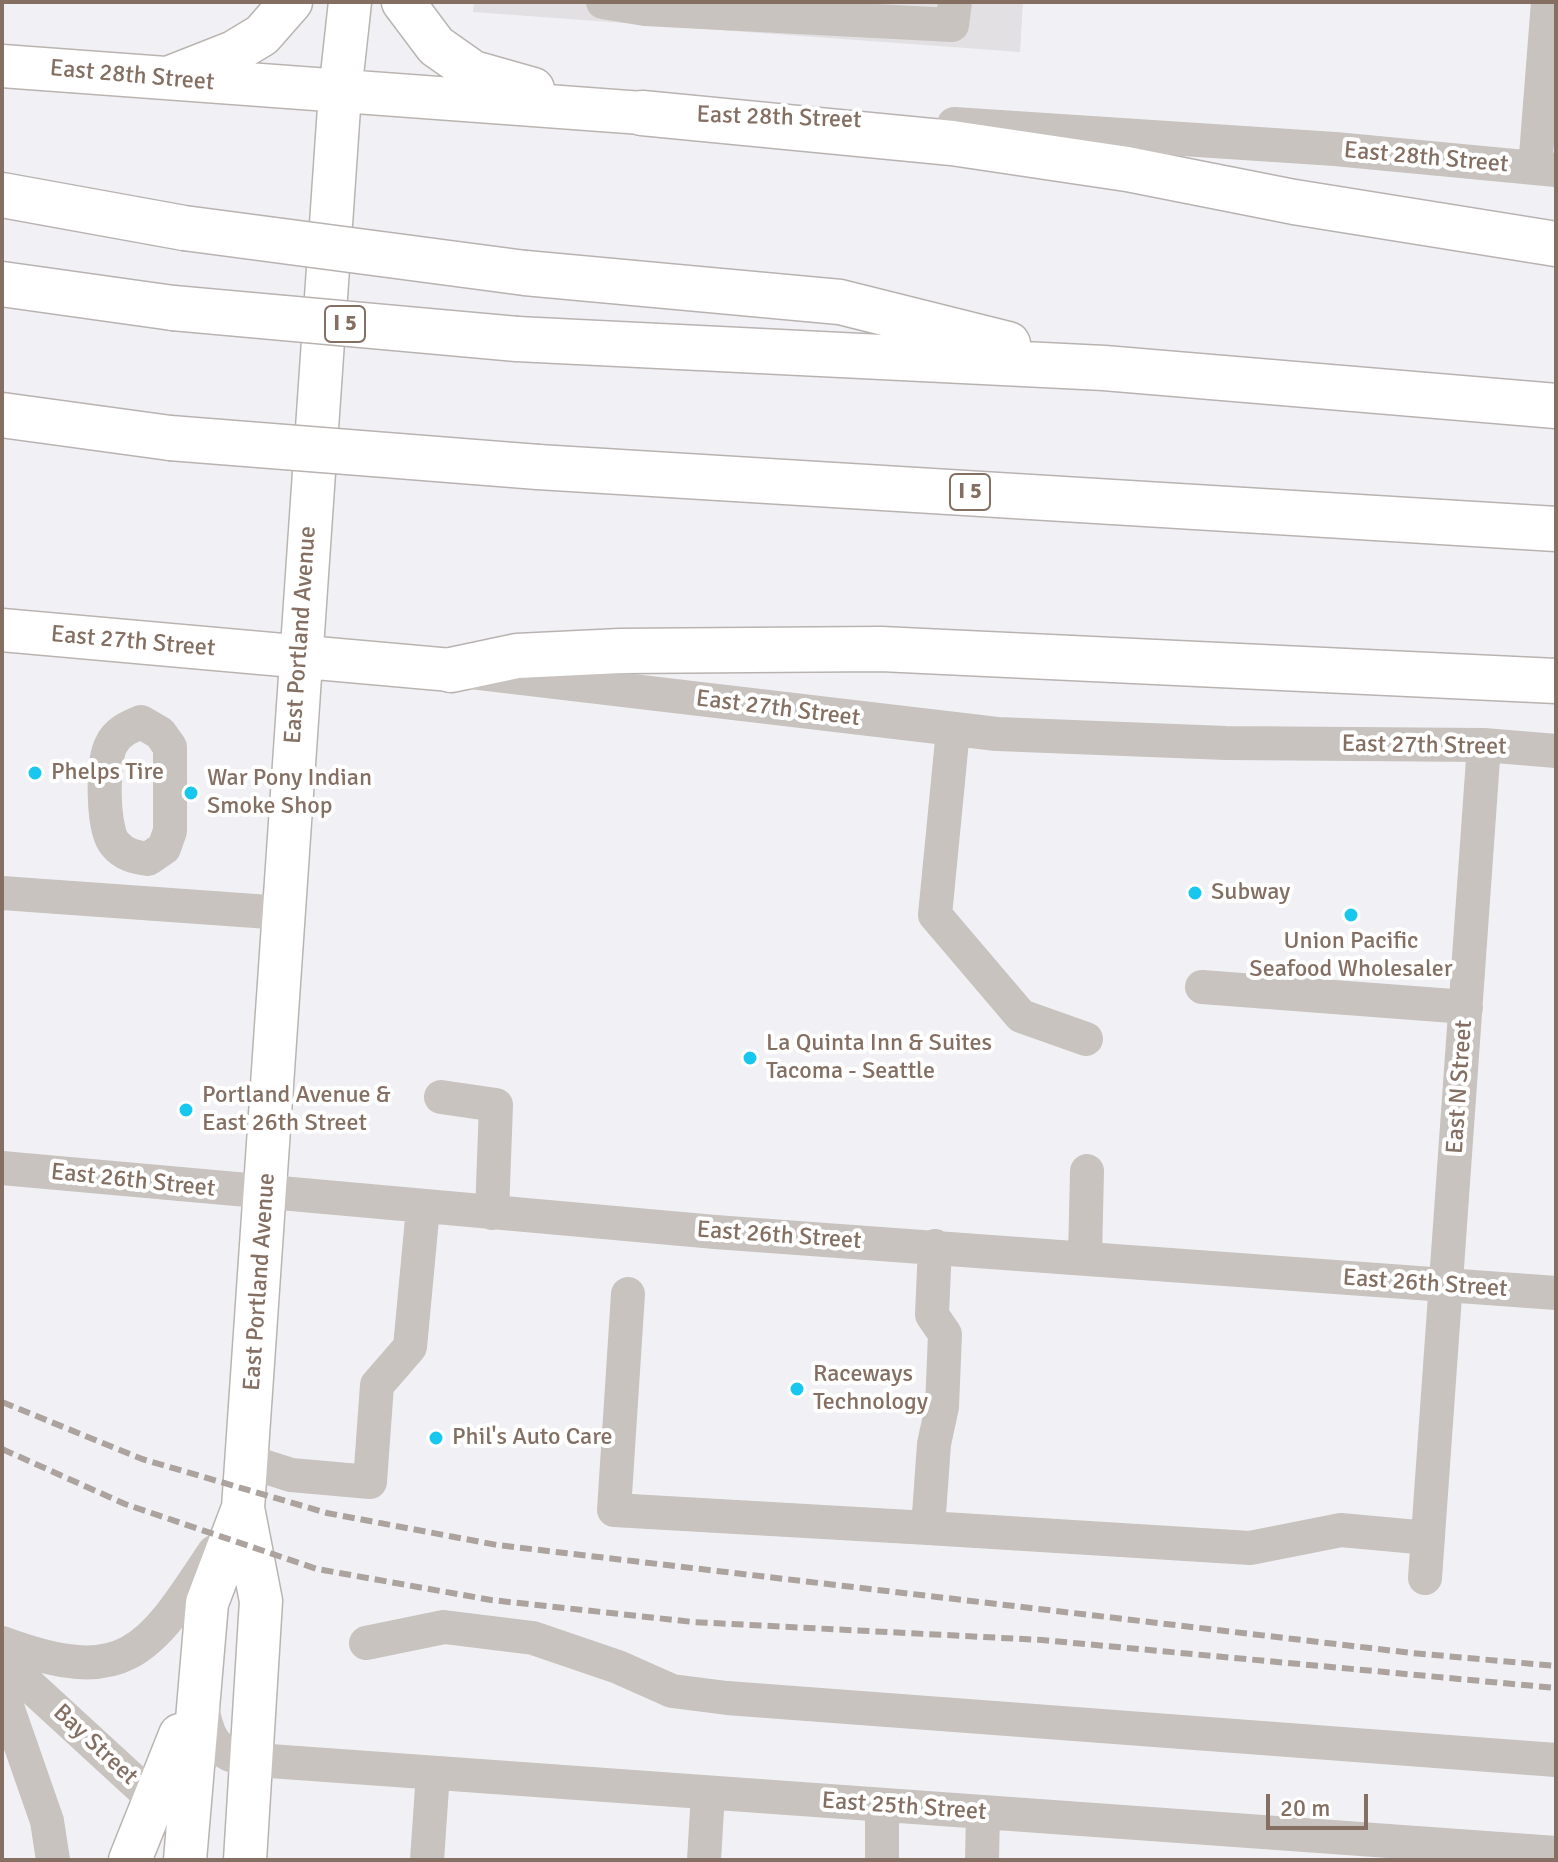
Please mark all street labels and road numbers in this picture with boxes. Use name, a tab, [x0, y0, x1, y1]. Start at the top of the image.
street label: East 28th Street	[49, 54, 215, 98]
street label: East 28th Street	[696, 101, 862, 135]
street label: East 28th Street	[1343, 136, 1509, 180]
road number: I 5	[325, 306, 365, 342]
road number: I 5	[950, 474, 990, 510]
street label: East Portland Avenue	[279, 525, 323, 745]
street label: East 27th Street	[50, 620, 216, 664]
street label: East 27th Street	[694, 685, 862, 733]
street label: East 27th Street	[1341, 730, 1507, 762]
street label: East N Street	[1441, 1019, 1479, 1155]
street label: East 26th Street	[49, 1158, 217, 1204]
street label: East Portland Avenue	[238, 1172, 282, 1392]
street label: East 26th Street	[696, 1216, 862, 1256]
street label: East 26th Street	[1342, 1264, 1508, 1304]
street label: Bay Street	[47, 1699, 143, 1791]
street label: East 25th Street	[821, 1787, 987, 1827]

